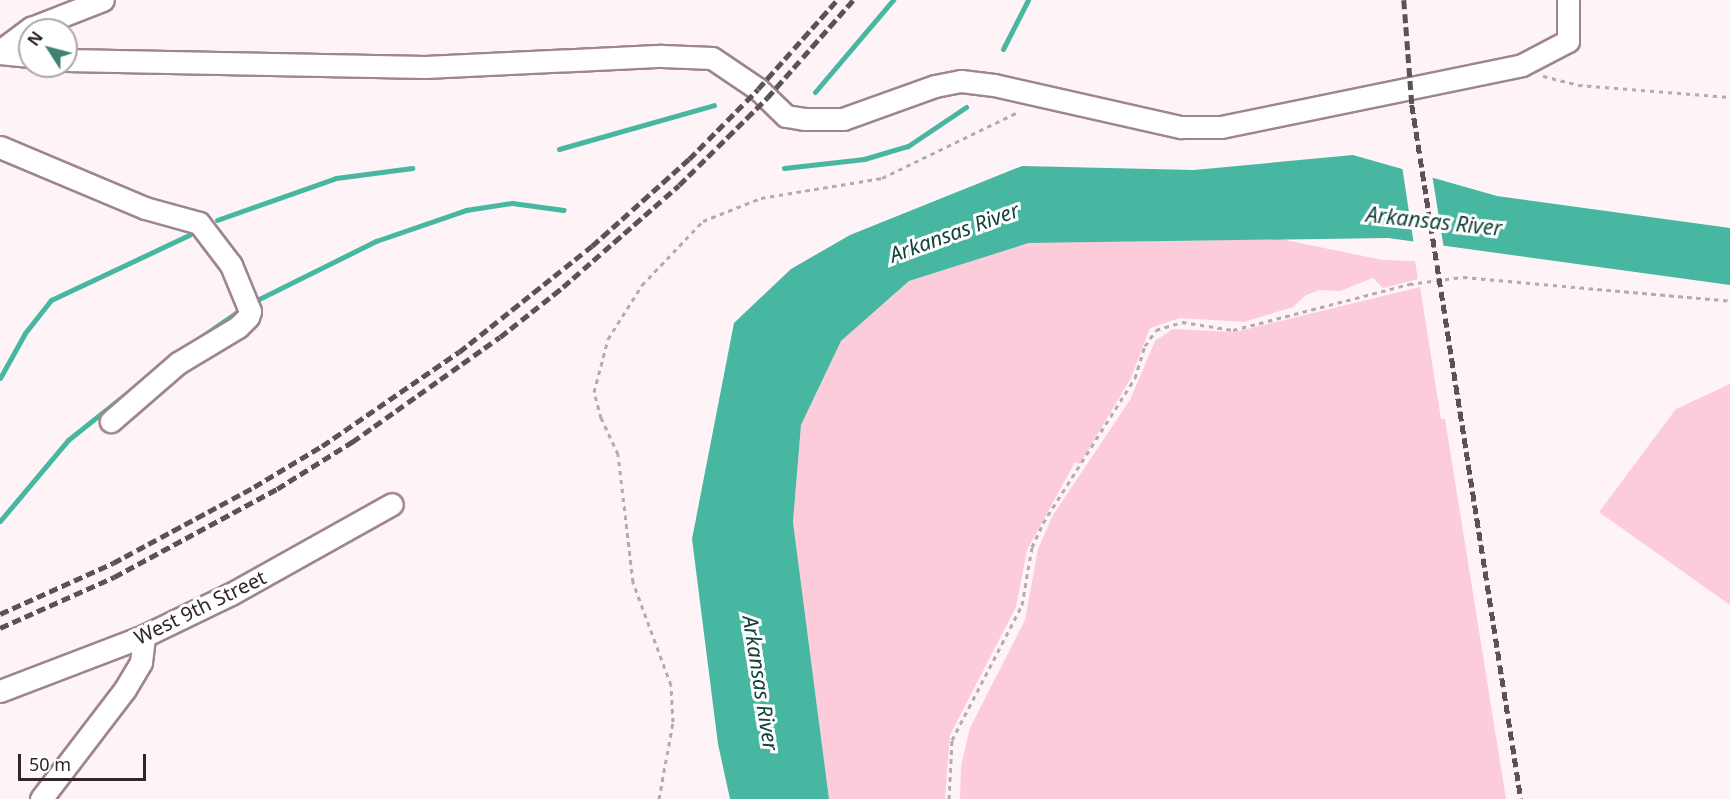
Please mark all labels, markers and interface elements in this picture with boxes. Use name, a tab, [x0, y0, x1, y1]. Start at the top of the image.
north arrow	[18, 18, 78, 78]
text: N	[22, 27, 48, 50]
water label: Arkansas River	[886, 197, 1022, 267]
water label: Arkansas River	[1365, 201, 1503, 241]
street label: West 9th Street	[130, 565, 270, 649]
water label: Arkansas River	[738, 614, 784, 752]
scale bar	[21, 742, 148, 780]
text: 50 m	[29, 752, 71, 776]

